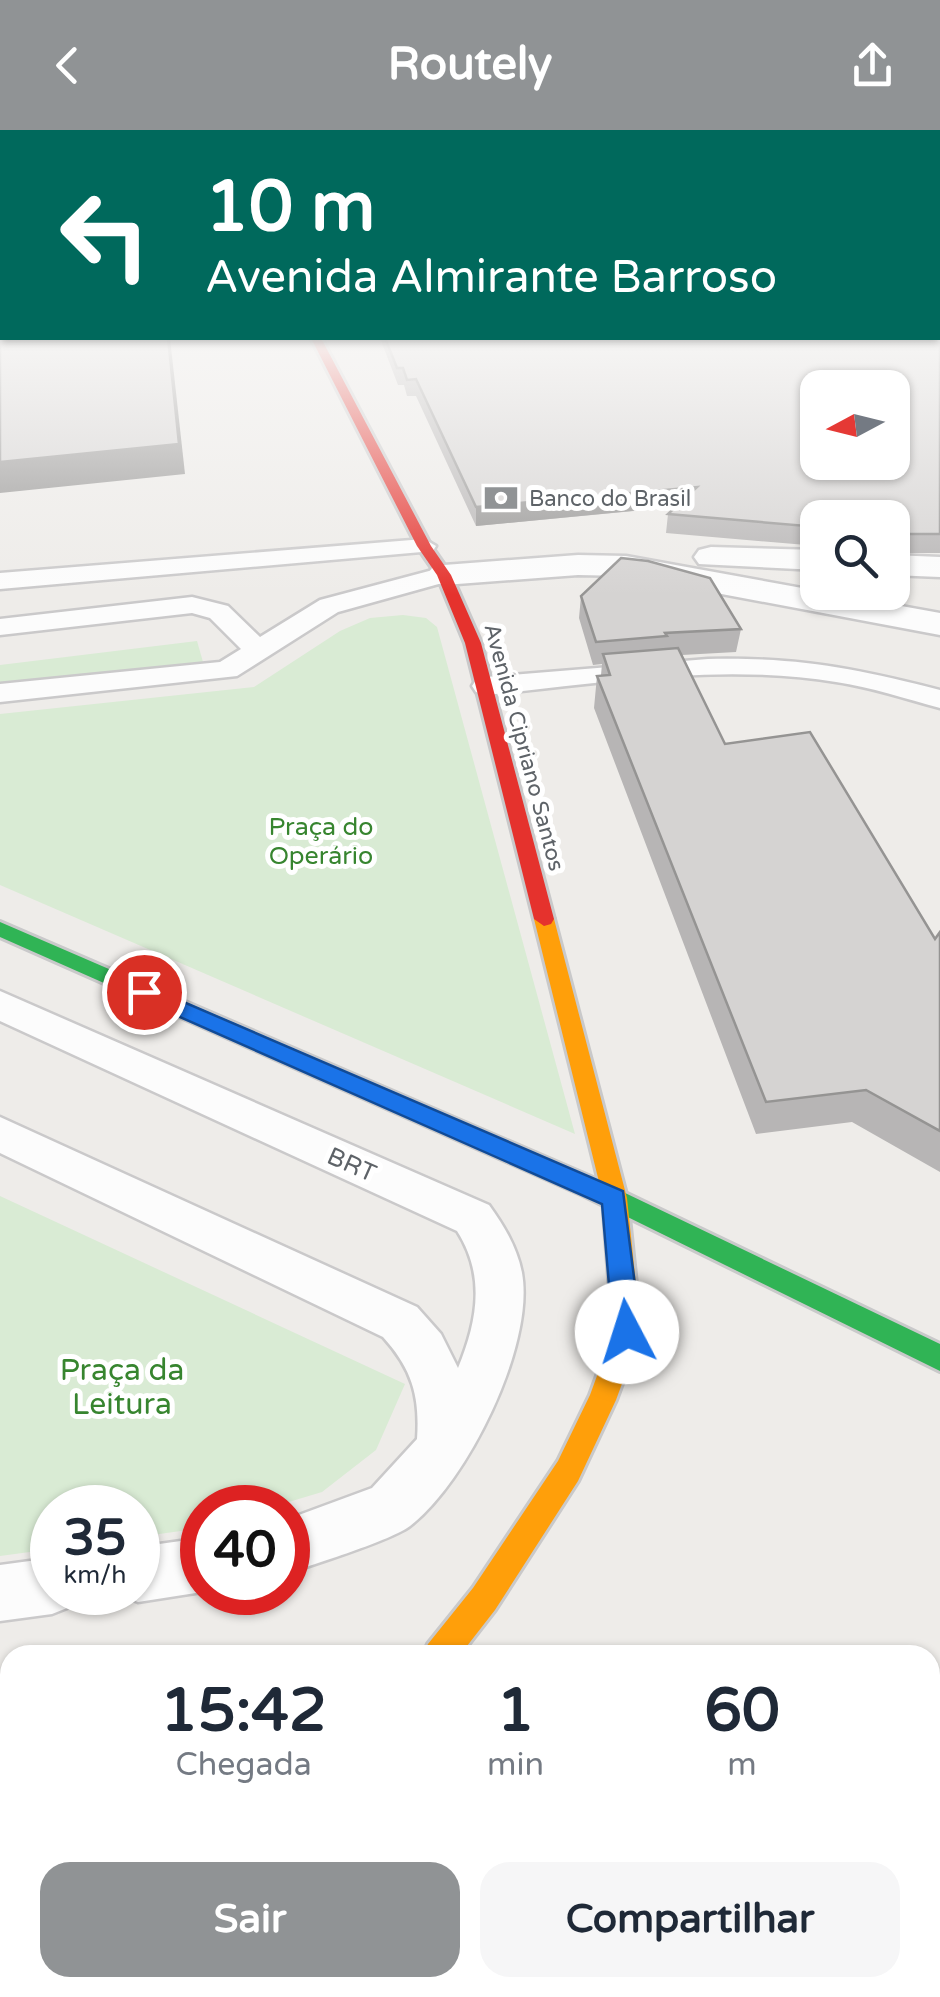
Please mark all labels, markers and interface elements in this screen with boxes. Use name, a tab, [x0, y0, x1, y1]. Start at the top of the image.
icon: back	[40, 38, 95, 93]
text: Routely	[388, 38, 552, 92]
icon: share	[845, 38, 900, 93]
text: 10 m	[205, 166, 375, 250]
icon: left	[40, 170, 170, 300]
text: Avenida Almirante Barroso	[205, 251, 777, 305]
north arrow	[800, 370, 910, 480]
map controls	[800, 370, 910, 610]
bank icon: Banco do Brasil	[482, 479, 520, 517]
place label: Banco do Brasil	[529, 486, 691, 512]
button: search	[800, 500, 910, 610]
street label: Avenida Cipriano Santos	[478, 621, 570, 874]
park label: Praça do Operário	[268, 812, 374, 871]
pin	[102, 950, 187, 1035]
icon: arrive	[117, 965, 172, 1020]
street label: BRT	[322, 1141, 381, 1189]
position arrow	[575, 1280, 679, 1384]
park label: Praça da Leitura	[60, 1352, 184, 1423]
speed limit sign: 40	[180, 1485, 310, 1615]
text: 35	[64, 1508, 126, 1568]
text: km/h	[64, 1560, 126, 1590]
text: 15:42	[160, 1675, 327, 1747]
text: 1	[497, 1675, 534, 1747]
text: 60	[704, 1675, 780, 1747]
text: Chegada	[175, 1746, 312, 1784]
text: min	[487, 1746, 544, 1784]
text: m	[727, 1746, 757, 1784]
button: Sair	[40, 1862, 460, 1977]
button: Compartilhar	[480, 1862, 900, 1977]

